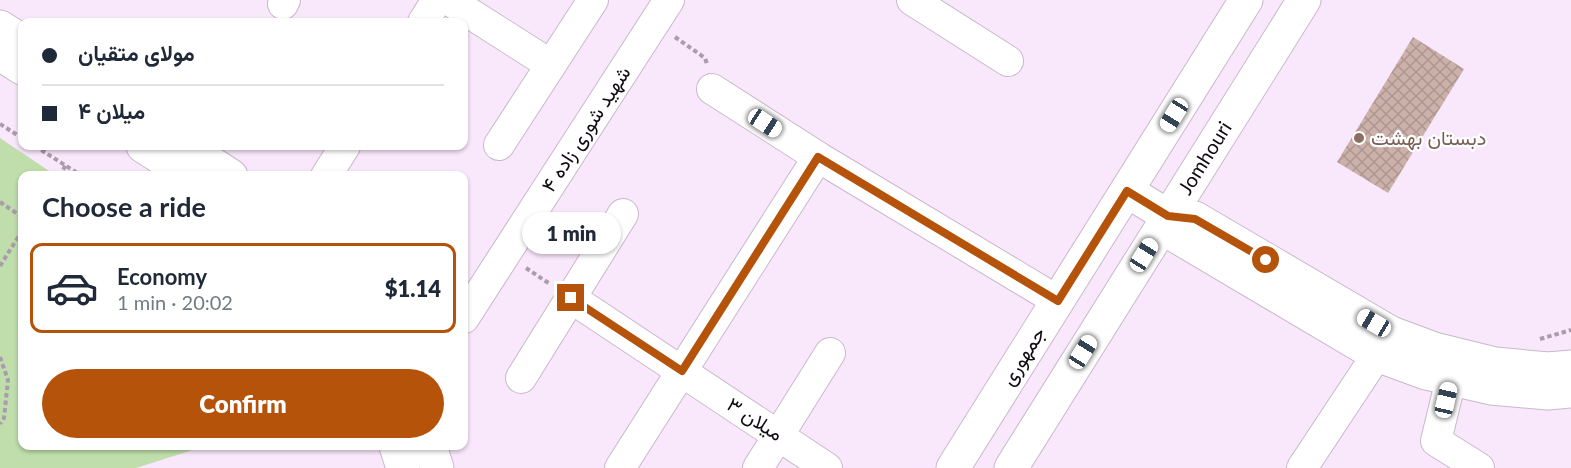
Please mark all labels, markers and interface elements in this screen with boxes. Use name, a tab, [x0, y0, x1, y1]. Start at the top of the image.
text: مولای متقیان	[78, 39, 195, 66]
street label: شهید شوری زاده ۴	[536, 61, 636, 197]
car	[1157, 95, 1191, 135]
text: میلان ۴	[78, 97, 145, 124]
car	[745, 106, 785, 140]
street label: Jomhouri	[1172, 117, 1236, 198]
place label: دبستان بهشت	[1371, 125, 1486, 151]
marker: دبستان بهشت	[1352, 131, 1366, 145]
text: Choose a ride	[42, 190, 206, 223]
callout: 1 min	[522, 211, 620, 253]
text: 1 min	[547, 221, 596, 245]
car	[1127, 235, 1161, 275]
route start	[1252, 246, 1279, 273]
icon: car	[45, 261, 99, 315]
text: Economy	[117, 263, 207, 290]
text: $1.14	[385, 275, 441, 302]
route end	[557, 284, 584, 311]
text: 1 min · 20:02	[117, 290, 233, 314]
car	[1354, 306, 1394, 340]
street label: جمهوری	[995, 322, 1051, 390]
car	[1066, 332, 1100, 372]
button: Confirm	[42, 369, 444, 438]
car	[1433, 380, 1459, 420]
street label: میلان ۳	[723, 391, 788, 446]

